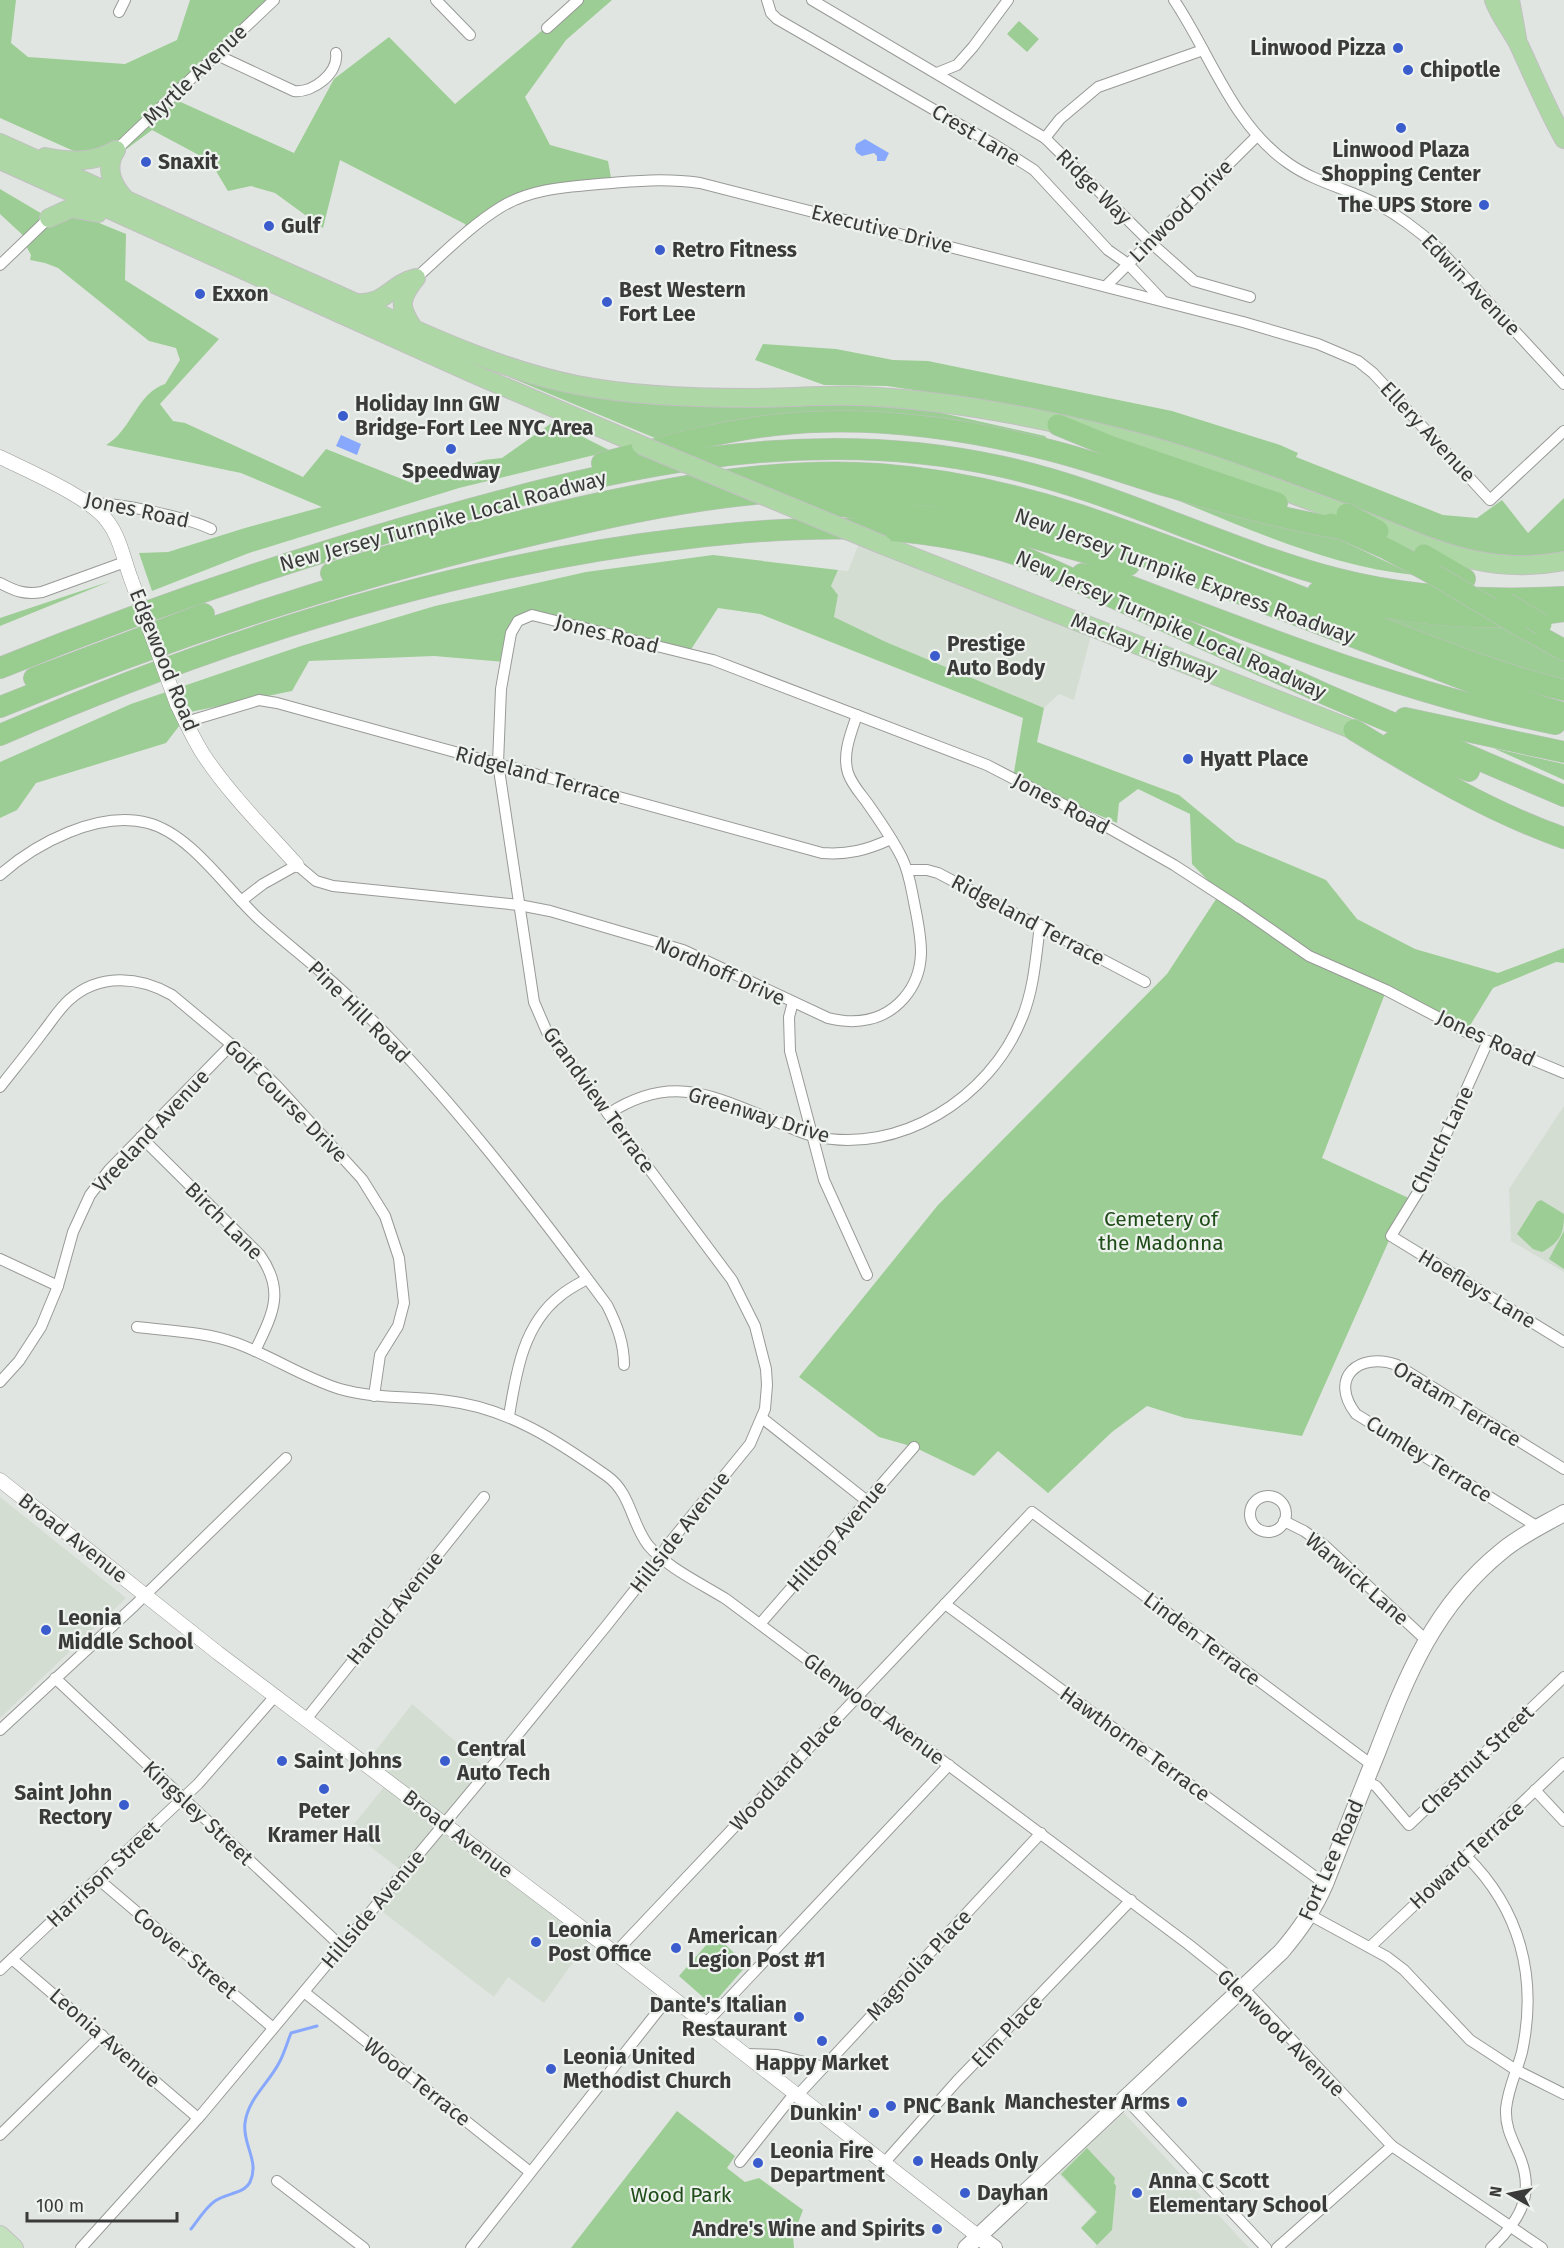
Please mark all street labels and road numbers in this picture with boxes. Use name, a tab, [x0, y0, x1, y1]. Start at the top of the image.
street label: Myrtle Avenue	[137, 19, 253, 131]
street label: Crest Lane	[927, 98, 1025, 172]
street label: Ridge Way	[1051, 144, 1138, 231]
street label: Linwood Drive	[1124, 154, 1238, 268]
street label: Executive Drive	[809, 199, 955, 259]
street label: Edwin Avenue	[1416, 229, 1526, 341]
street label: Ellery Avenue	[1375, 376, 1481, 488]
street label: New Jersey Turnpike Local Roadway	[277, 465, 610, 577]
street label: Jones Road	[82, 486, 192, 534]
street label: New Jersey Turnpike Express Roadway	[1011, 502, 1359, 650]
street label: New Jersey Turnpike Local Roadway	[1012, 545, 1331, 706]
street label: Edgewood Road	[124, 585, 204, 735]
street label: Mackay Highway	[1067, 607, 1222, 687]
street label: Jones Road	[552, 609, 662, 659]
street label: Ridgeland Terrace	[452, 740, 624, 810]
street label: Jones Road	[1008, 768, 1114, 840]
street label: Ridgeland Terrace	[947, 869, 1109, 971]
street label: Nordhoff Drive	[651, 931, 789, 1011]
street label: Pine Hill Road	[302, 955, 416, 1069]
street label: Jones Road	[1432, 1004, 1540, 1072]
street label: Grandview Terrace	[537, 1022, 661, 1178]
street label: Golf Course Drive	[219, 1034, 353, 1168]
street label: Vreeland Avenue	[87, 1064, 215, 1198]
street label: Greenway Drive	[685, 1081, 833, 1149]
street label: Church Lane	[1405, 1082, 1479, 1198]
street label: Birch Lane	[180, 1177, 268, 1265]
street label: Hoefleys Lane	[1413, 1244, 1541, 1334]
street label: Oratam Terrace	[1388, 1356, 1526, 1452]
street label: Cumley Terrace	[1361, 1410, 1497, 1508]
street label: Hillside Avenue	[624, 1466, 736, 1598]
street label: Hilltop Avenue	[781, 1475, 893, 1597]
street label: Broad Avenue	[13, 1487, 133, 1589]
street label: Warwick Lane	[1300, 1527, 1414, 1631]
street label: Harold Avenue	[341, 1546, 449, 1670]
street label: Linden Terrace	[1138, 1587, 1266, 1691]
street label: Glenwood Avenue	[798, 1647, 950, 1771]
street label: Hawthorne Terrace	[1055, 1681, 1215, 1807]
street label: Chestnut Street	[1415, 1699, 1539, 1821]
street label: Woodland Place	[724, 1707, 848, 1837]
street label: Kingsley Street	[137, 1755, 259, 1871]
street label: Broad Avenue	[398, 1784, 518, 1884]
street label: Fort Lee Road	[1293, 1795, 1369, 1925]
street label: Howard Terrace	[1404, 1795, 1530, 1915]
street label: Harrison Street	[41, 1815, 165, 1933]
street label: Hillside Avenue	[316, 1844, 430, 1974]
street label: Coover Street	[128, 1902, 243, 2004]
street label: Magnolia Place	[861, 1904, 977, 2026]
street label: Glenwood Avenue	[1212, 1964, 1350, 2102]
street label: Leonia Avenue	[44, 1983, 166, 2093]
street label: Elm Place	[966, 1989, 1048, 2073]
street label: Wood Terrace	[358, 2032, 476, 2132]

